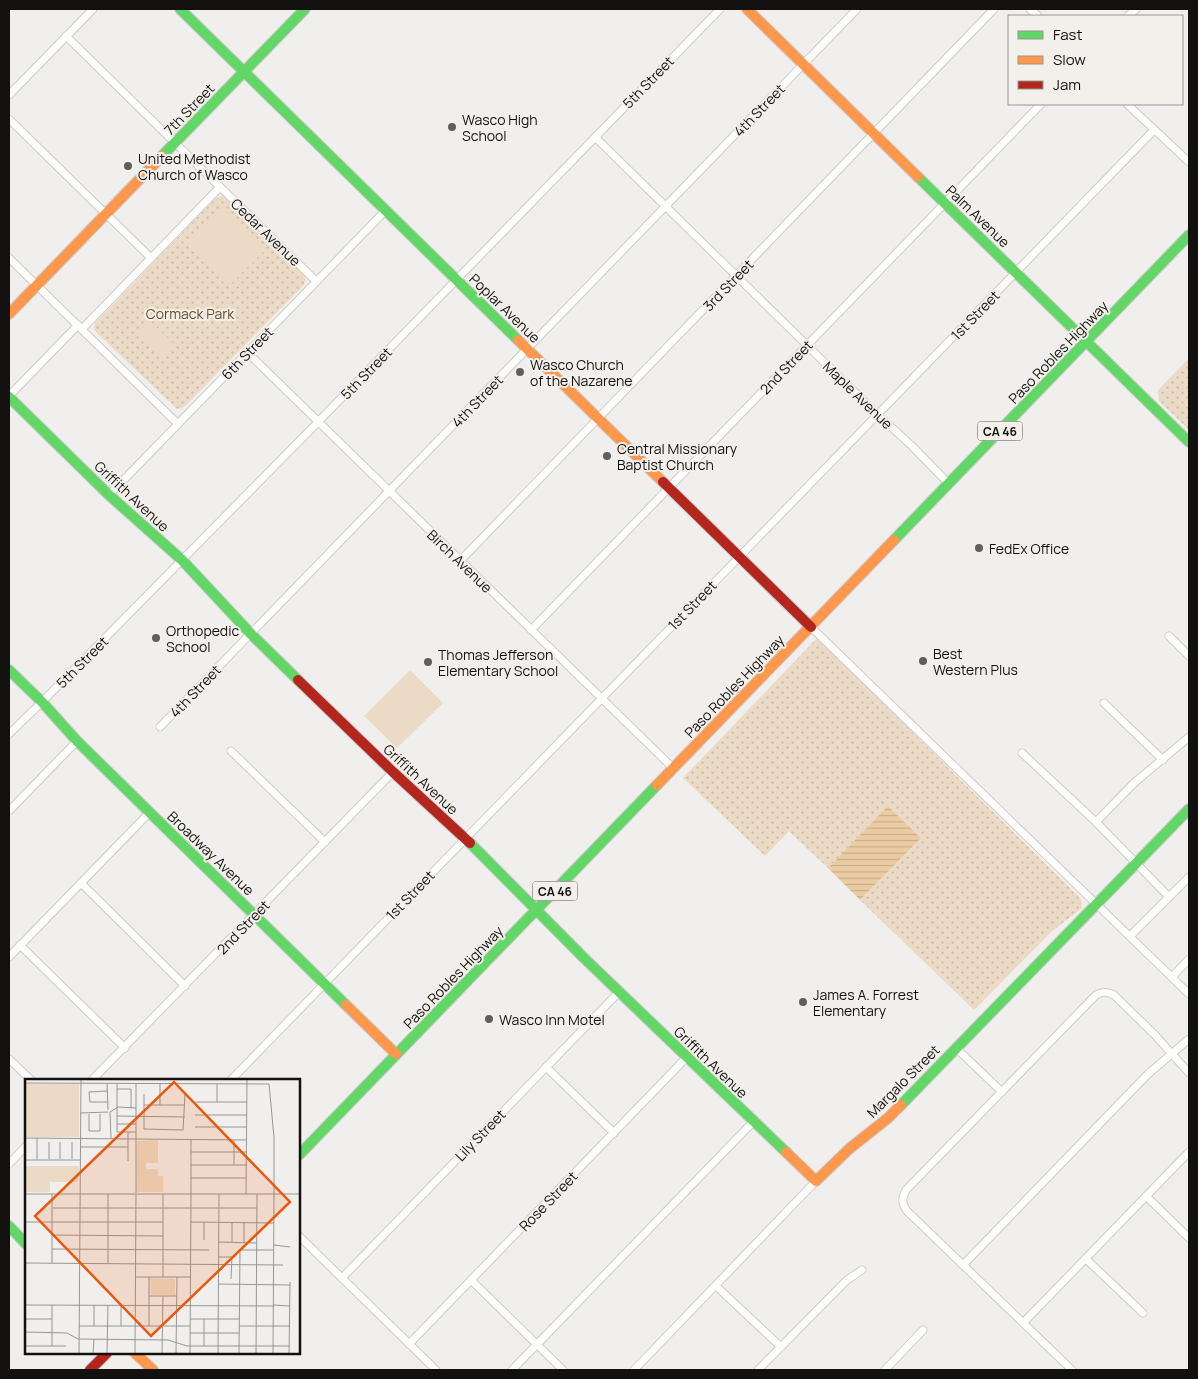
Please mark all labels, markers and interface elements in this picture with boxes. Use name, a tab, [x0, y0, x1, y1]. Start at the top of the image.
legend	[1008, 15, 1183, 105]
text: Fast	[1053, 24, 1082, 45]
text: Slow	[1053, 49, 1086, 70]
street label: 5th Street	[618, 51, 678, 112]
text: Jam	[1053, 74, 1081, 95]
street label: 7th Street	[160, 79, 219, 139]
street label: 4th Street	[729, 79, 789, 140]
place label: Wasco High School	[462, 110, 538, 145]
marker: Wasco High School	[446, 121, 458, 133]
place label: United Methodist Church of Wasco	[138, 149, 251, 184]
marker: United Methodist Church of Wasco	[122, 160, 134, 172]
street label: Palm Avenue	[942, 181, 1014, 251]
street label: Cedar Avenue	[227, 194, 305, 270]
street label: 3rd Street	[699, 255, 758, 315]
street label: Poplar Avenue	[465, 269, 545, 347]
street label: 1st Street	[947, 286, 1004, 344]
street label: Paso Robles Highway	[1004, 296, 1112, 407]
park label: Cormack Park	[146, 304, 235, 323]
street label: 6th Street	[217, 322, 277, 384]
street label: 2nd Street	[755, 335, 817, 398]
street label: 5th Street	[336, 342, 396, 403]
place label: Wasco Church of the Nazarene	[530, 355, 632, 390]
street label: Maple Avenue	[819, 357, 897, 433]
marker: Wasco Church of the Nazarene	[514, 366, 526, 378]
street label: 4th Street	[447, 370, 507, 431]
road number: CA 46	[978, 422, 1022, 441]
place label: Central Missionary Baptist Church	[617, 439, 738, 474]
marker: Central Missionary Baptist Church	[601, 450, 613, 462]
street label: Griffith Avenue	[91, 456, 173, 536]
street label: Birch Avenue	[423, 525, 497, 597]
place label: FedEx Office	[989, 539, 1069, 558]
marker: FedEx Office	[973, 542, 985, 554]
street label: 1st Street	[664, 576, 721, 634]
place label: Orthopedic School	[166, 621, 239, 656]
street label: Paso Robles Highway	[680, 630, 788, 741]
street label: 5th Street	[52, 632, 112, 692]
marker: Orthopedic School	[150, 632, 162, 644]
place label: Best Western Plus	[933, 644, 1018, 679]
place label: Thomas Jefferson Elementary School	[438, 645, 558, 680]
marker: Best Western Plus	[917, 655, 929, 667]
marker: Thomas Jefferson Elementary School	[422, 656, 434, 668]
street label: 4th Street	[165, 660, 225, 721]
street label: Griffith Avenue	[380, 739, 462, 819]
street label: Broadway Avenue	[164, 807, 258, 899]
street label: 1st Street	[382, 866, 439, 924]
road number: CA 46	[532, 881, 578, 900]
street label: 2nd Street	[212, 895, 274, 958]
street label: Paso Robles Highway	[399, 921, 507, 1032]
place label: James A. Forrest Elementary	[813, 985, 919, 1020]
marker: James A. Forrest Elementary	[797, 996, 809, 1008]
place label: Wasco Inn Motel	[499, 1010, 605, 1029]
marker: Wasco Inn Motel	[483, 1013, 495, 1025]
street label: Griffith Avenue	[670, 1022, 752, 1102]
street label: Margalo Street	[862, 1040, 944, 1122]
inset map	[25, 1079, 300, 1354]
street label: Lily Street	[451, 1105, 510, 1165]
street label: Rose Street	[515, 1167, 582, 1235]

